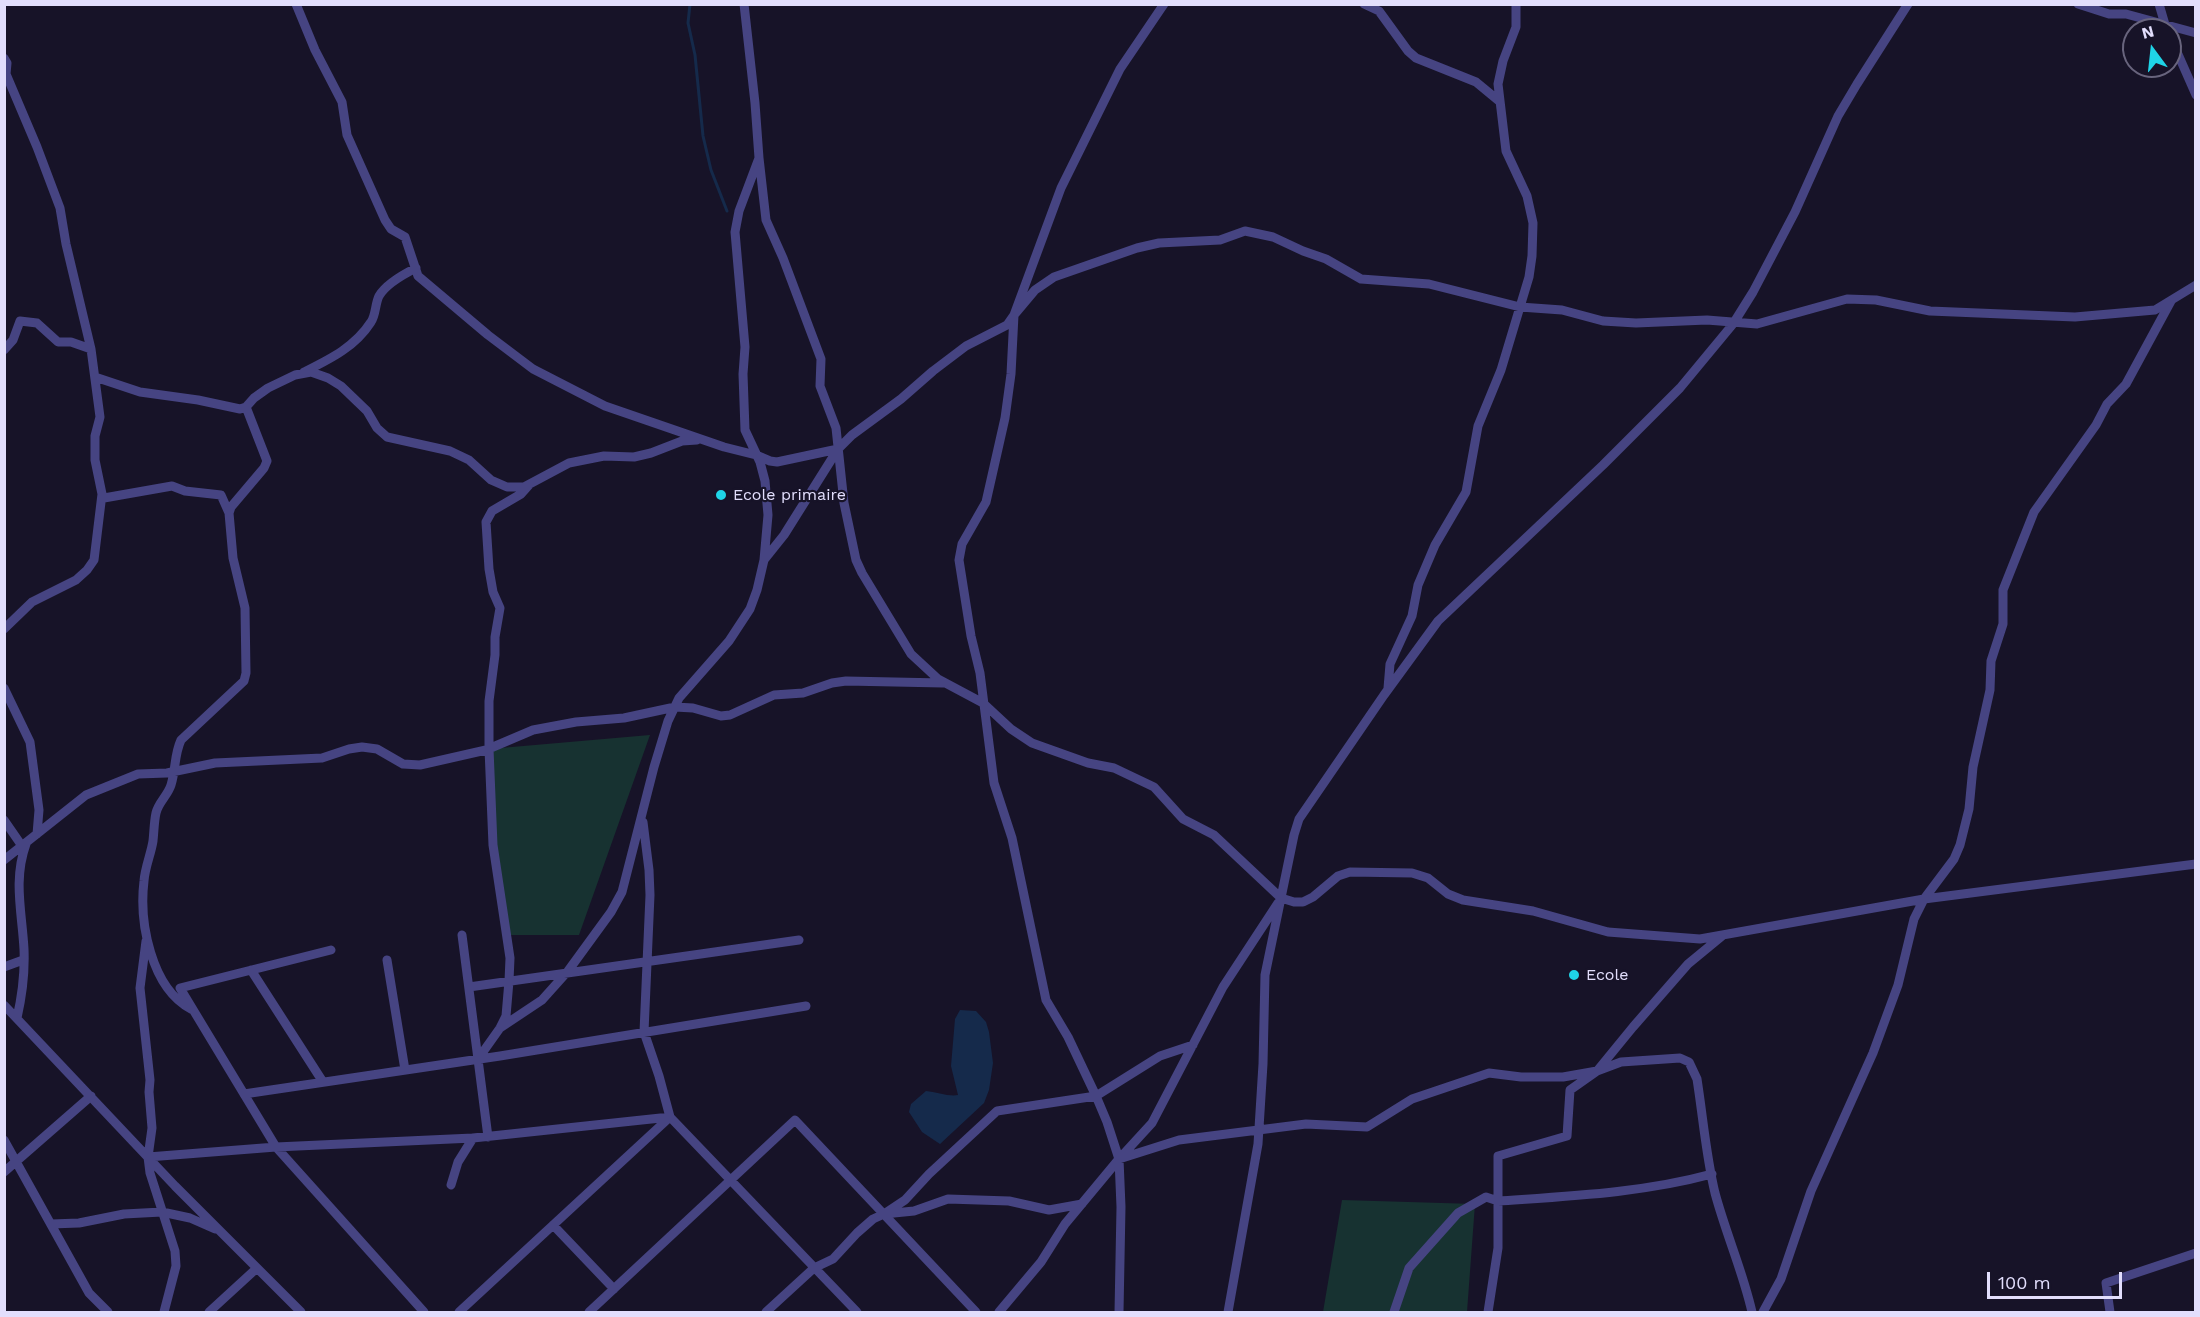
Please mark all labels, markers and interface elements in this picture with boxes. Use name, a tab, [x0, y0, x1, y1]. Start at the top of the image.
north arrow	[2122, 18, 2182, 78]
text: N	[2140, 21, 2156, 43]
place label: Ecole primaire	[733, 485, 846, 505]
marker: Ecole primaire	[714, 488, 728, 502]
place label: Ecole	[1586, 965, 1629, 985]
marker: Ecole	[1567, 968, 1581, 982]
scale bar	[1990, 1260, 2125, 1298]
text: 100 m	[1998, 1272, 2051, 1293]

